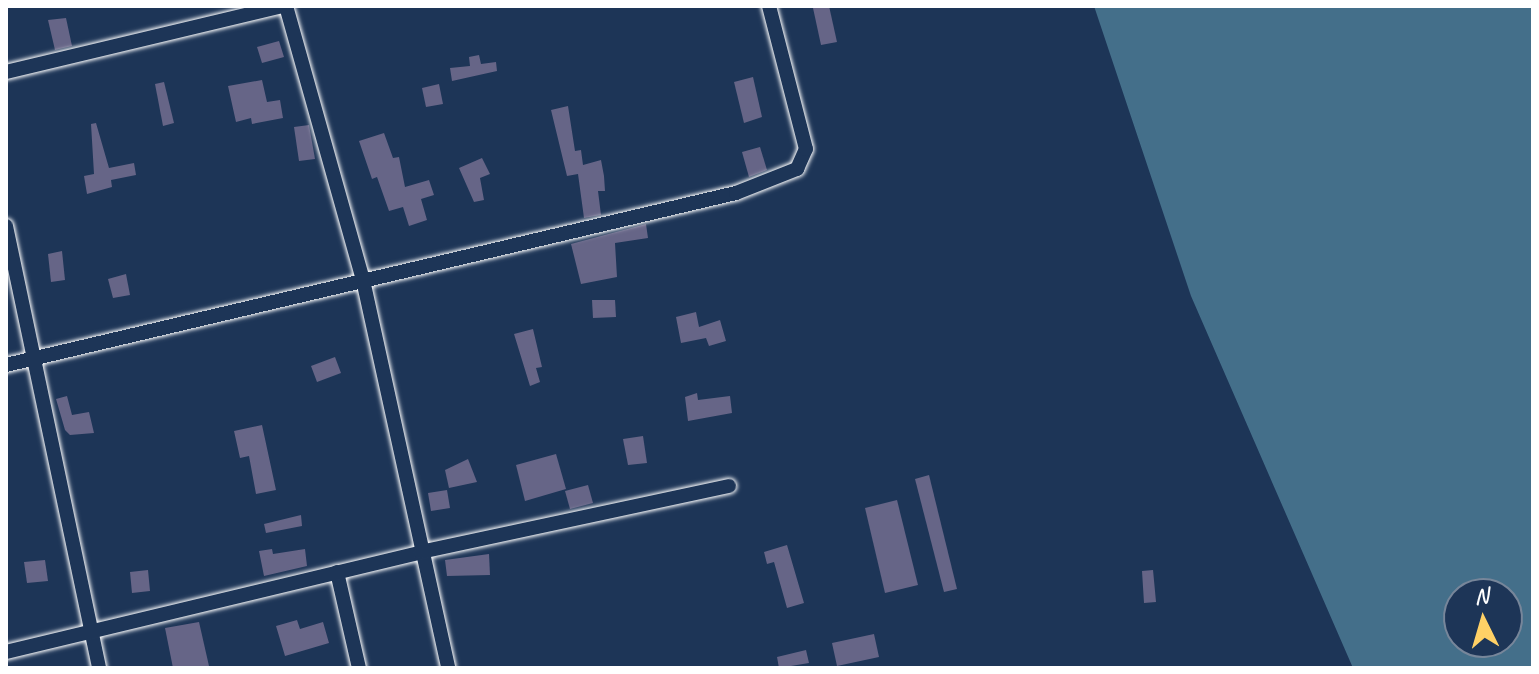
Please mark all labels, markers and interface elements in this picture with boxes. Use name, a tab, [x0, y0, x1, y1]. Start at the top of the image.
north arrow	[1443, 578, 1523, 658]
text: N	[1473, 582, 1489, 611]

